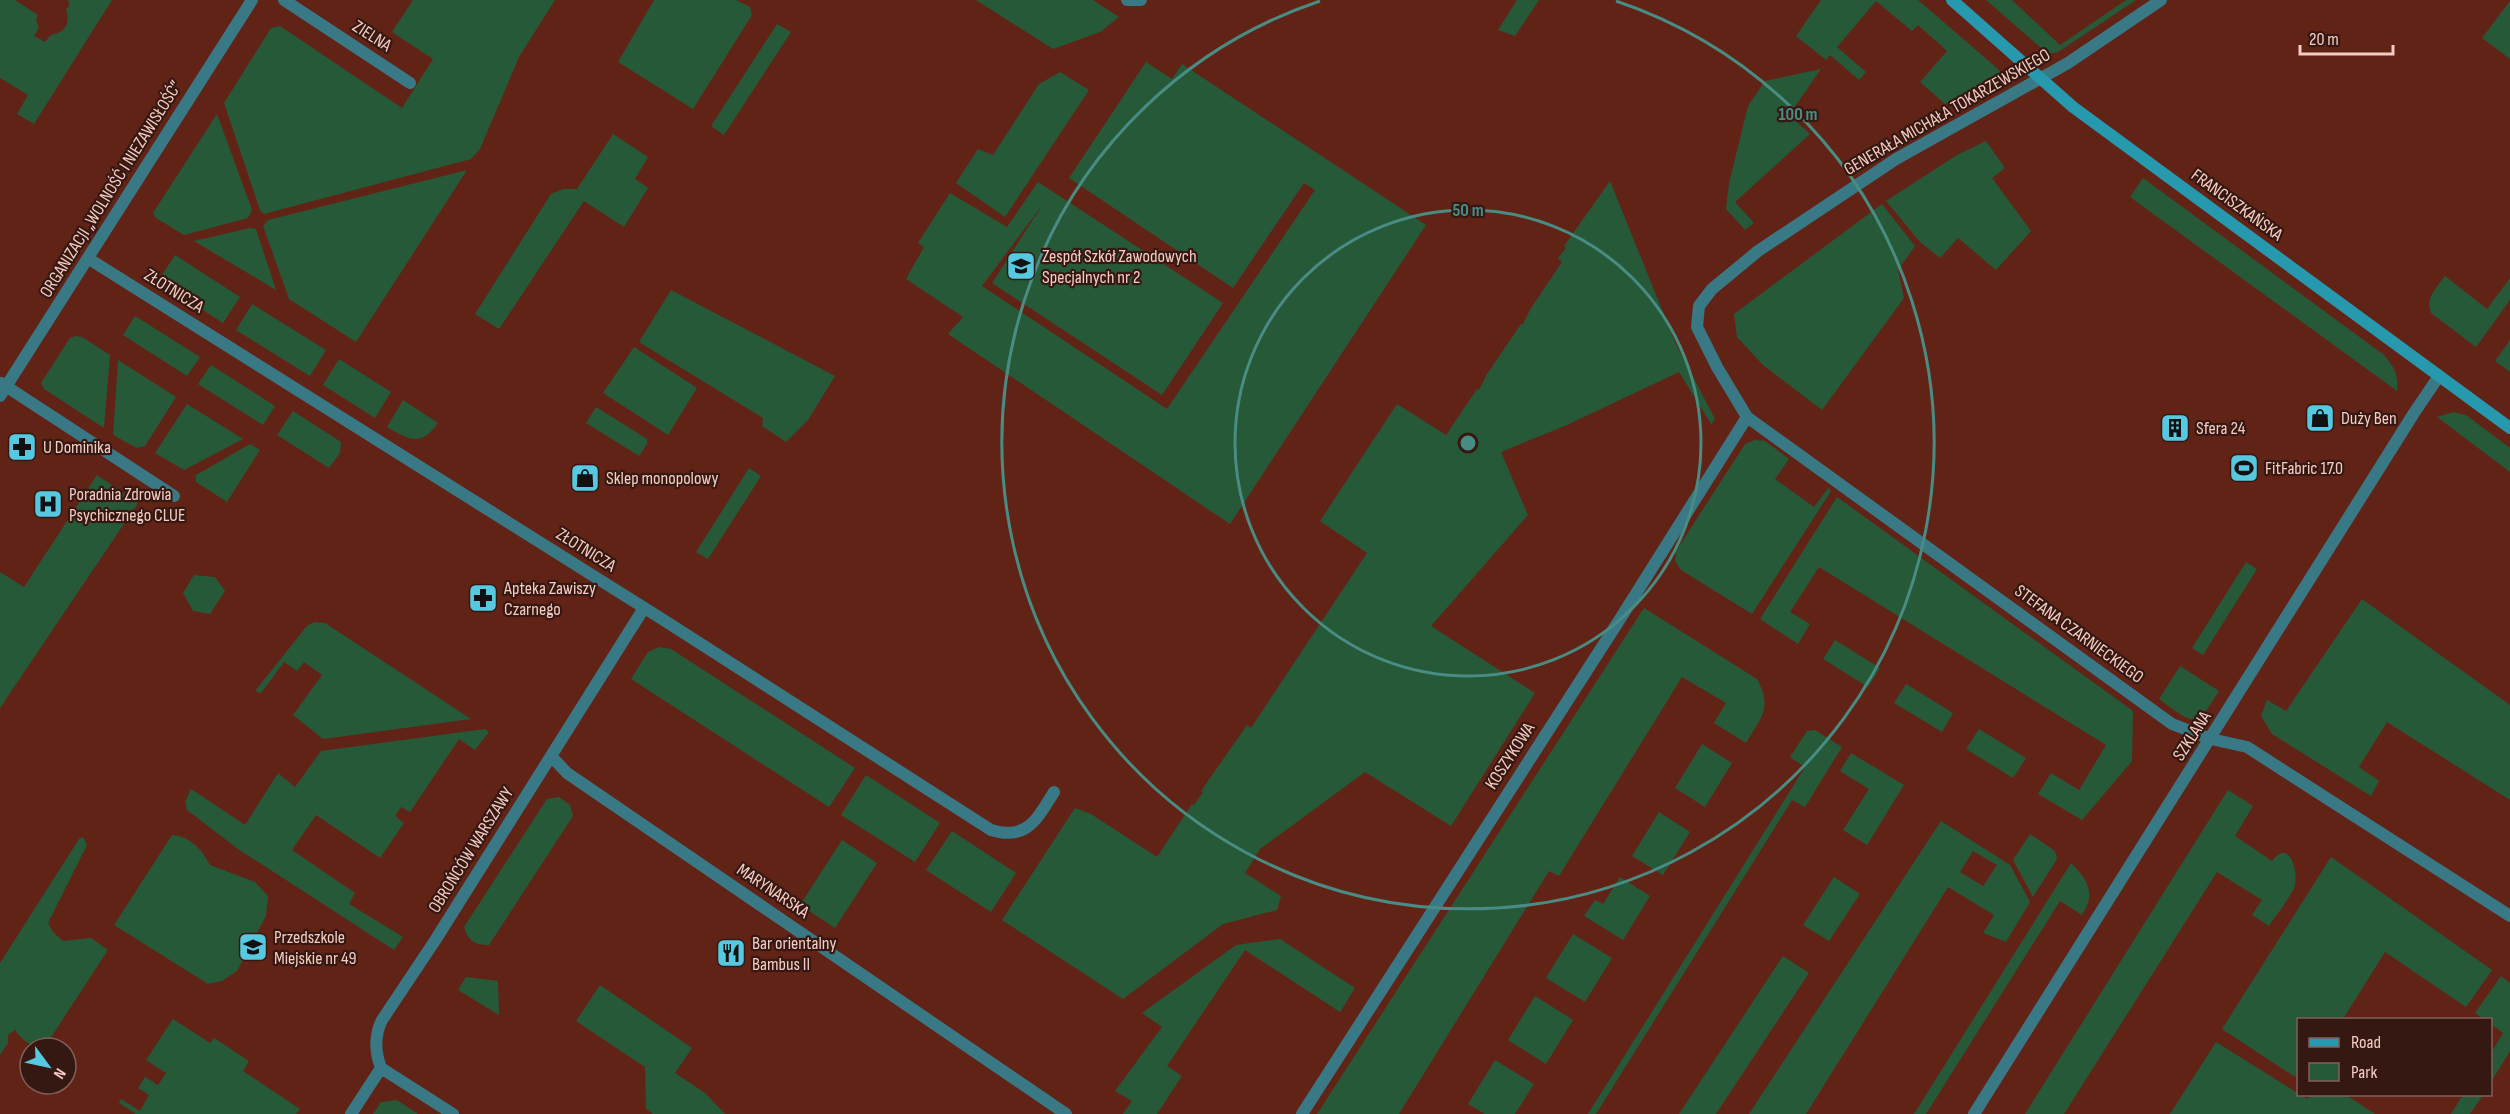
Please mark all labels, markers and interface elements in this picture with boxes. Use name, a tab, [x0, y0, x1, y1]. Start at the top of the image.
street label: ZIELNA	[349, 16, 396, 56]
scale bar	[2300, 18, 2393, 56]
text: 20 m	[2309, 29, 2339, 50]
street label: GENERAŁA MICHAŁA TOKARZEWSKIEGO	[1840, 44, 2054, 180]
street label: ORGANIZACJI „WOLNOŚĆ I NIEZAWISŁOŚĆ”	[35, 76, 187, 301]
text: 100 m	[1779, 104, 1818, 125]
street label: FRANCISZKAŃSKA	[2187, 165, 2287, 246]
text: 50 m	[1452, 200, 1484, 221]
place label: Zespół Szkół Zawodowych Specjalnych nr 2	[1042, 246, 1197, 288]
school or university icon: Zespół Szkół Zawodowych Specjalnych nr 2	[1005, 250, 1037, 282]
street label: ZŁOTNICZA	[140, 264, 208, 318]
shop icon: Duży Ben	[2304, 402, 2336, 434]
place label: Duży Ben	[2341, 408, 2397, 429]
building icon: Sfera 24	[2159, 412, 2191, 444]
place label: Sfera 24	[2196, 418, 2246, 439]
pharmacy icon: U Dominika	[6, 431, 38, 463]
centre of rings	[1458, 433, 1478, 453]
place label: U Dominika	[43, 437, 111, 458]
sports icon: FitFabric 17.0	[2228, 452, 2260, 484]
place label: FitFabric 17.0	[2265, 458, 2343, 479]
shop icon: Sklep monopolowy	[569, 462, 601, 494]
place label: Sklep monopolowy	[606, 468, 718, 489]
place label: Poradnia Zdrowia Psychicznego CLUE	[69, 484, 185, 526]
hospital icon: Poradnia Zdrowia Psychicznego CLUE	[32, 488, 64, 520]
street label: ZŁOTNICZA	[552, 523, 620, 577]
place label: Apteka Zawiszy Czarnego	[503, 578, 596, 620]
street label: STEFANA CZARNIECKIEGO	[2010, 580, 2148, 688]
pharmacy icon: Apteka Zawiszy Czarnego	[467, 582, 499, 614]
street label: SZKLANA	[2168, 707, 2216, 765]
street label: KOSZYKOWA	[1481, 719, 1539, 793]
street label: OBROŃCÓW WARSZAWY	[424, 783, 518, 917]
street label: MARYNARSKA	[733, 859, 813, 923]
place label: Przedszkole Miejskie nr 49	[274, 927, 357, 969]
school or university icon: Przedszkole Miejskie nr 49	[237, 931, 269, 963]
place label: Bar orientalny Bambus II	[752, 933, 836, 975]
restaurant icon: Bar orientalny Bambus II	[715, 937, 747, 969]
legend	[2297, 1018, 2492, 1096]
text: Road	[2351, 1032, 2381, 1053]
north arrow	[18, 1036, 78, 1096]
text: Park	[2351, 1062, 2377, 1083]
text: N	[49, 1065, 70, 1082]

